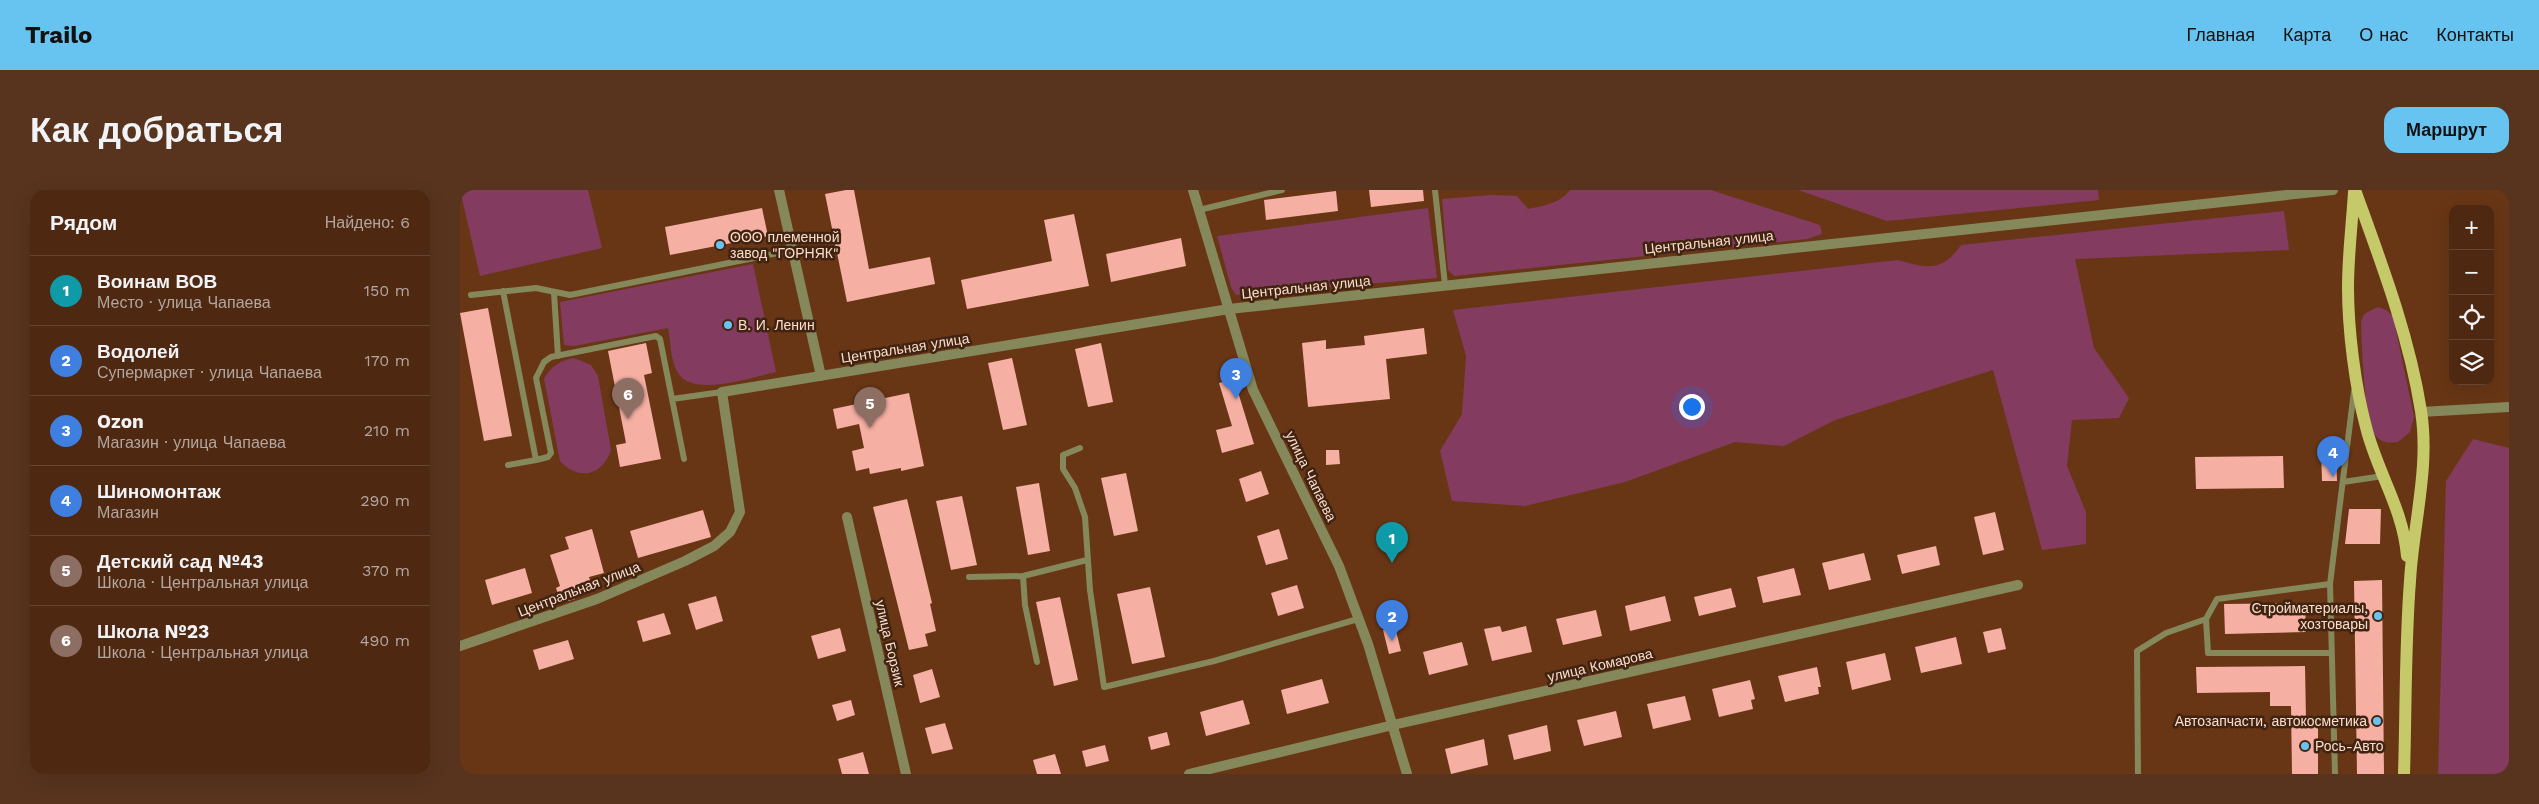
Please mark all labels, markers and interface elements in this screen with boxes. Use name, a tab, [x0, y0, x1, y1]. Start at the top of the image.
text: Trailo	[25, 21, 92, 49]
text: Главная	[2186, 24, 2255, 45]
text: Карта	[2283, 24, 2331, 45]
text: О нас	[2359, 24, 2408, 45]
text: Контакты	[2436, 24, 2514, 45]
button: Маршрут	[2384, 107, 2509, 153]
text: Как добраться	[30, 109, 283, 151]
map controls	[2449, 205, 2494, 385]
button: +	[2449, 205, 2494, 250]
text: Рядом	[50, 210, 117, 235]
text: Найдено: 6	[325, 213, 410, 232]
street label: Центральная улица	[1644, 227, 1775, 257]
place label: ООО племенной завод "ГОРНЯК"	[730, 229, 839, 261]
marker: ООО племенной завод "ГОРНЯК"	[714, 239, 726, 251]
button: −	[2449, 250, 2494, 295]
text: Воинам ВОВ	[97, 270, 217, 293]
street label: Центральная улица	[1241, 272, 1372, 302]
text: 1	[63, 281, 69, 300]
text: 150 m	[364, 281, 410, 300]
text: Место · улица Чапаева	[97, 293, 271, 312]
button: locate	[2449, 295, 2494, 340]
place label: В. И. Ленин	[738, 317, 815, 333]
marker: В. И. Ленин	[722, 319, 734, 331]
street label: Центральная улица	[840, 330, 971, 366]
text: Водолей	[97, 340, 179, 363]
button: layers	[2449, 340, 2494, 385]
text: 2	[61, 351, 71, 370]
text: 170 m	[364, 351, 410, 370]
pin: 3	[1220, 358, 1252, 399]
text: Супермаркет · улица Чапаева	[97, 363, 322, 382]
pin: 6	[612, 378, 644, 419]
pin: 5	[854, 387, 886, 428]
your location	[1679, 394, 1705, 420]
text: Ozon	[97, 410, 144, 433]
text: 3	[61, 421, 71, 440]
text: 210 m	[364, 421, 410, 440]
street label: улица Чапаева	[1282, 428, 1340, 524]
text: Магазин · улица Чапаева	[97, 433, 286, 452]
pin: 4	[2317, 436, 2349, 477]
text: Шиномонтаж	[97, 480, 221, 503]
text: 4	[61, 491, 71, 510]
text: 290 m	[360, 491, 410, 510]
text: Магазин	[97, 503, 159, 522]
pin: 1	[1376, 522, 1408, 563]
text: Детский сад №43	[97, 550, 264, 573]
street label: Центральная улица	[516, 558, 643, 620]
text: 5	[61, 561, 71, 580]
text: 370 m	[362, 561, 410, 580]
text: Школа · Центральная улица	[97, 573, 308, 592]
street label: улица Борзик	[872, 598, 908, 689]
pin: 2	[1376, 600, 1408, 641]
place label: Стройматериалы, хозтовары	[2252, 600, 2368, 632]
marker: Стройматериалы, хозтовары	[2372, 610, 2384, 622]
text: Школа №23	[97, 620, 209, 643]
text: 6	[61, 631, 71, 650]
text: 490 m	[360, 631, 410, 650]
text: Школа · Центральная улица	[97, 643, 308, 662]
street label: улица Комарова	[1546, 645, 1654, 685]
place label: Автозапчасти, автокосметика	[2175, 713, 2367, 729]
marker: Автозапчасти, автокосметика	[2371, 715, 2383, 727]
place label: Рось-Авто	[2315, 738, 2384, 754]
marker: Рось-Авто	[2299, 740, 2311, 752]

